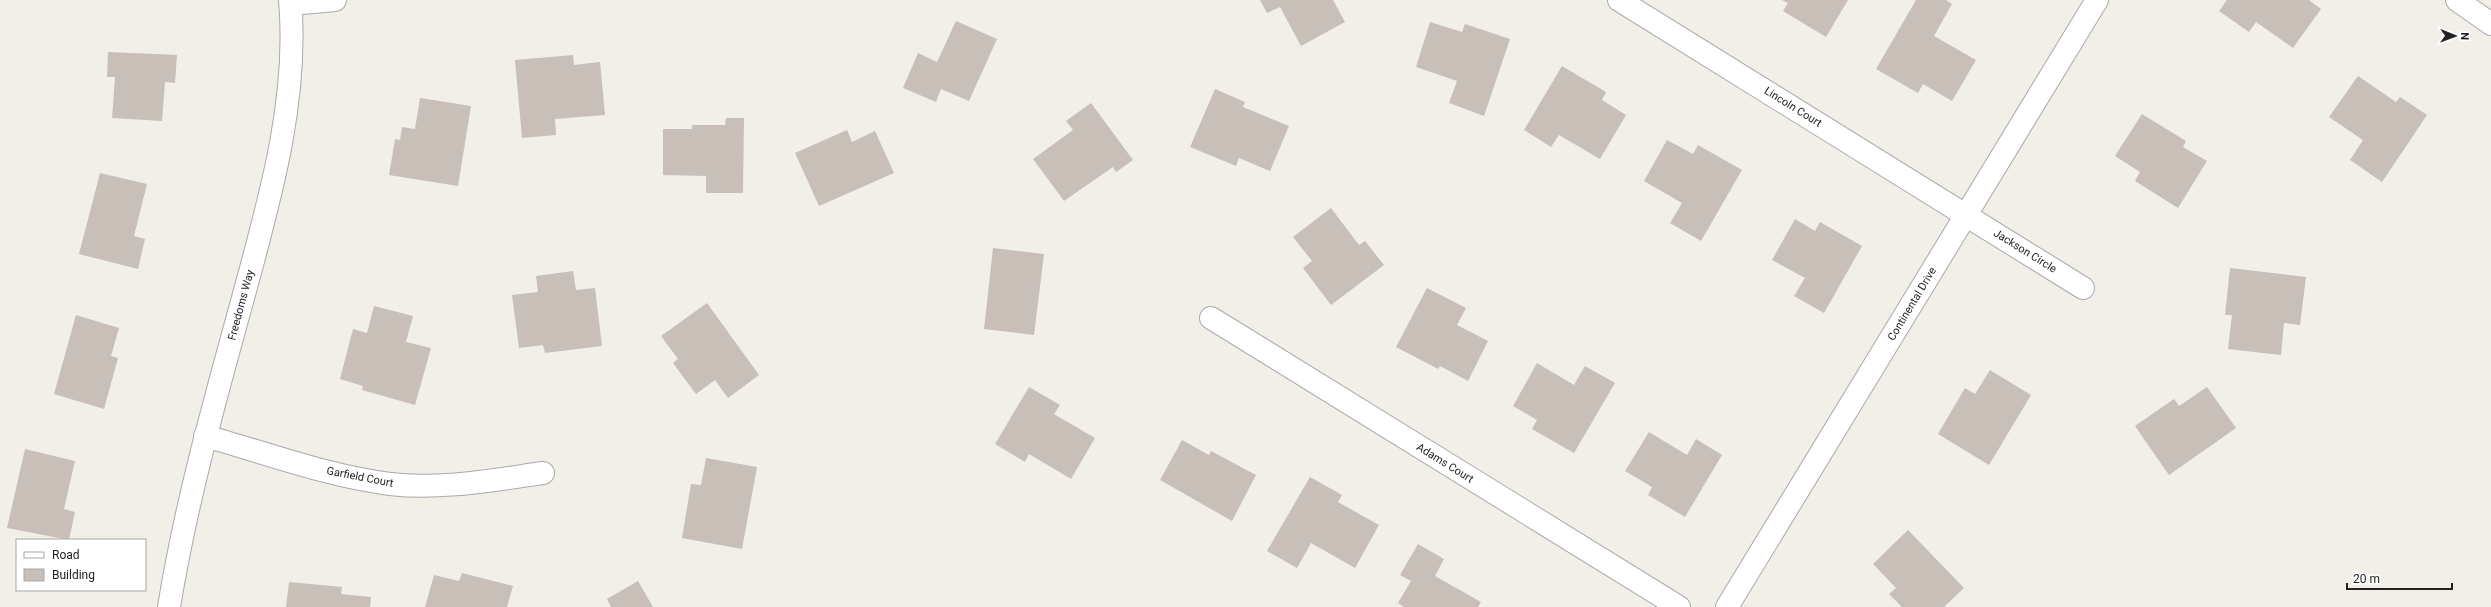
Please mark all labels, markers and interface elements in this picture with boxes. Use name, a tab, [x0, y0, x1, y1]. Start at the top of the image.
north arrow	[2435, 16, 2475, 56]
text: N	[2458, 32, 2471, 40]
street label: Lincoln Court	[1762, 84, 1824, 130]
street label: Jackson Circle	[1991, 226, 2059, 276]
street label: Continental Drive	[1885, 265, 1939, 343]
street label: Freedoms Way	[225, 268, 257, 342]
street label: Adams Court	[1414, 440, 1476, 486]
street label: Garfield Court	[325, 464, 395, 490]
legend	[16, 539, 146, 591]
text: Road	[52, 548, 80, 562]
scale bar	[2347, 565, 2452, 591]
text: Building	[52, 568, 95, 582]
text: 20 m	[2353, 572, 2380, 586]

